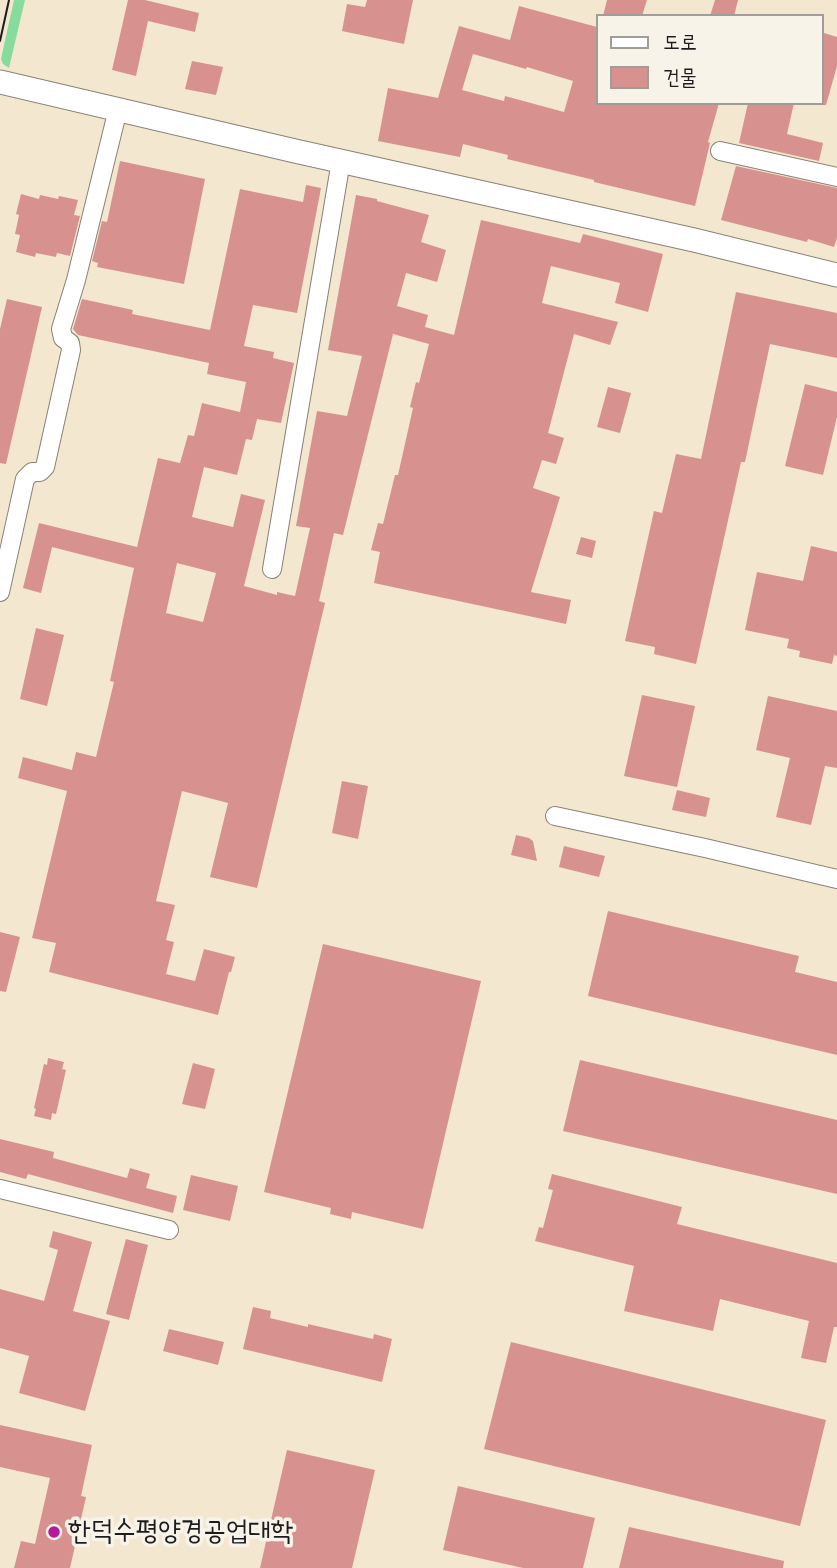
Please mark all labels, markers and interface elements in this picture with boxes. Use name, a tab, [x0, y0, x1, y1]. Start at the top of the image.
legend	[596, 14, 823, 105]
text: 도로	[663, 29, 697, 55]
text: 건물	[663, 64, 697, 90]
place label: 한덕수평양경공업대학	[68, 1515, 293, 1549]
marker: 한덕수평양경공업대학	[46, 1524, 62, 1540]

